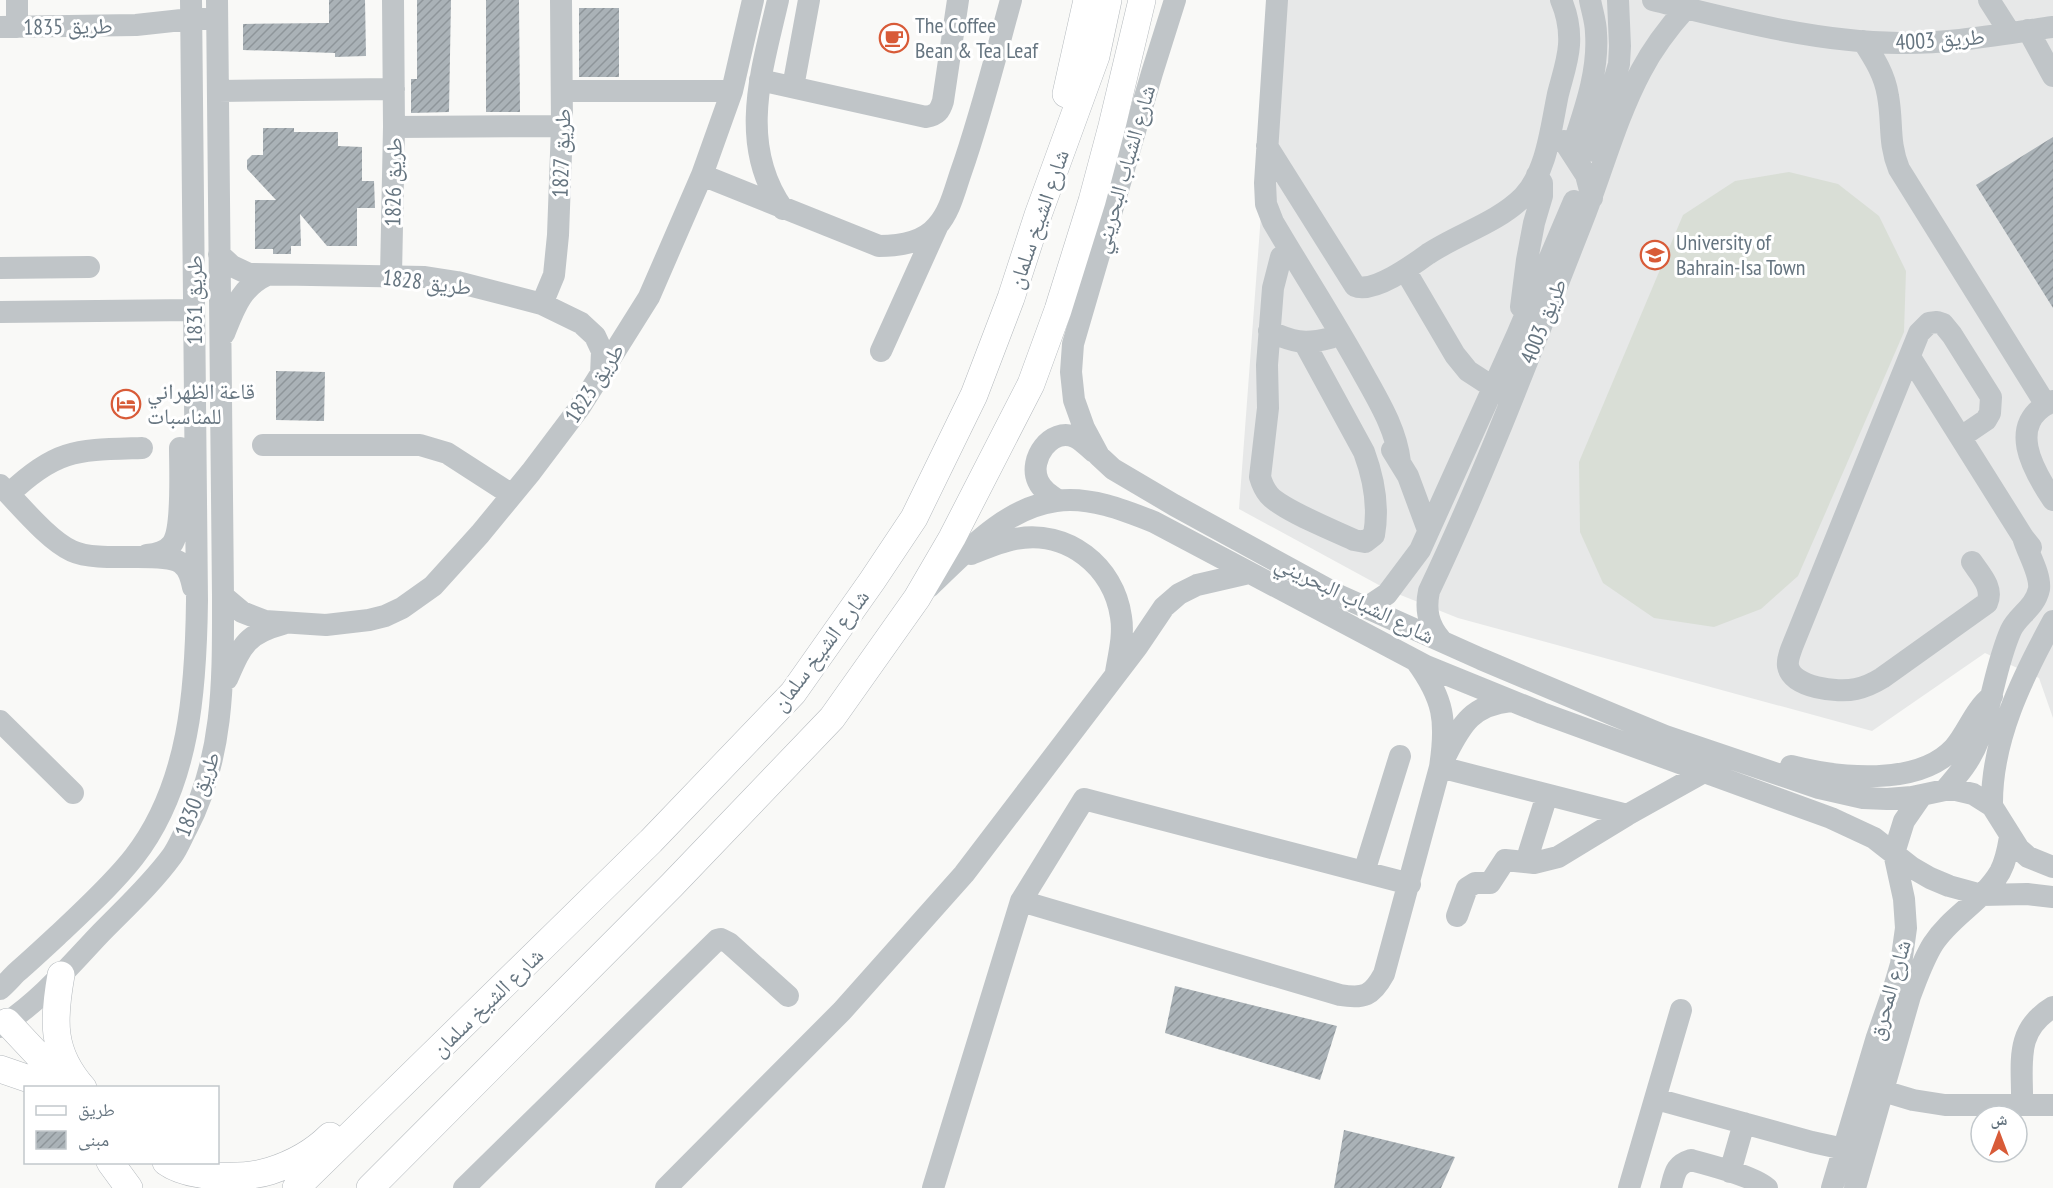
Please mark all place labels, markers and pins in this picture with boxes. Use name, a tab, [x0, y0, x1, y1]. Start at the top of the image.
place label: The Coffee Bean & Tea Leaf	[915, 11, 1039, 64]
cafe icon: The Coffee Bean & Tea Leaf	[878, 22, 910, 54]
place label: University of Bahrain-Isa Town	[1676, 228, 1805, 281]
school or university icon: University of Bahrain-Isa Town	[1639, 239, 1671, 271]
place label: قاعة الظهراني للمناسبات	[147, 377, 255, 430]
hotel icon: قاعة الظهراني للمناسبات	[110, 388, 142, 420]

